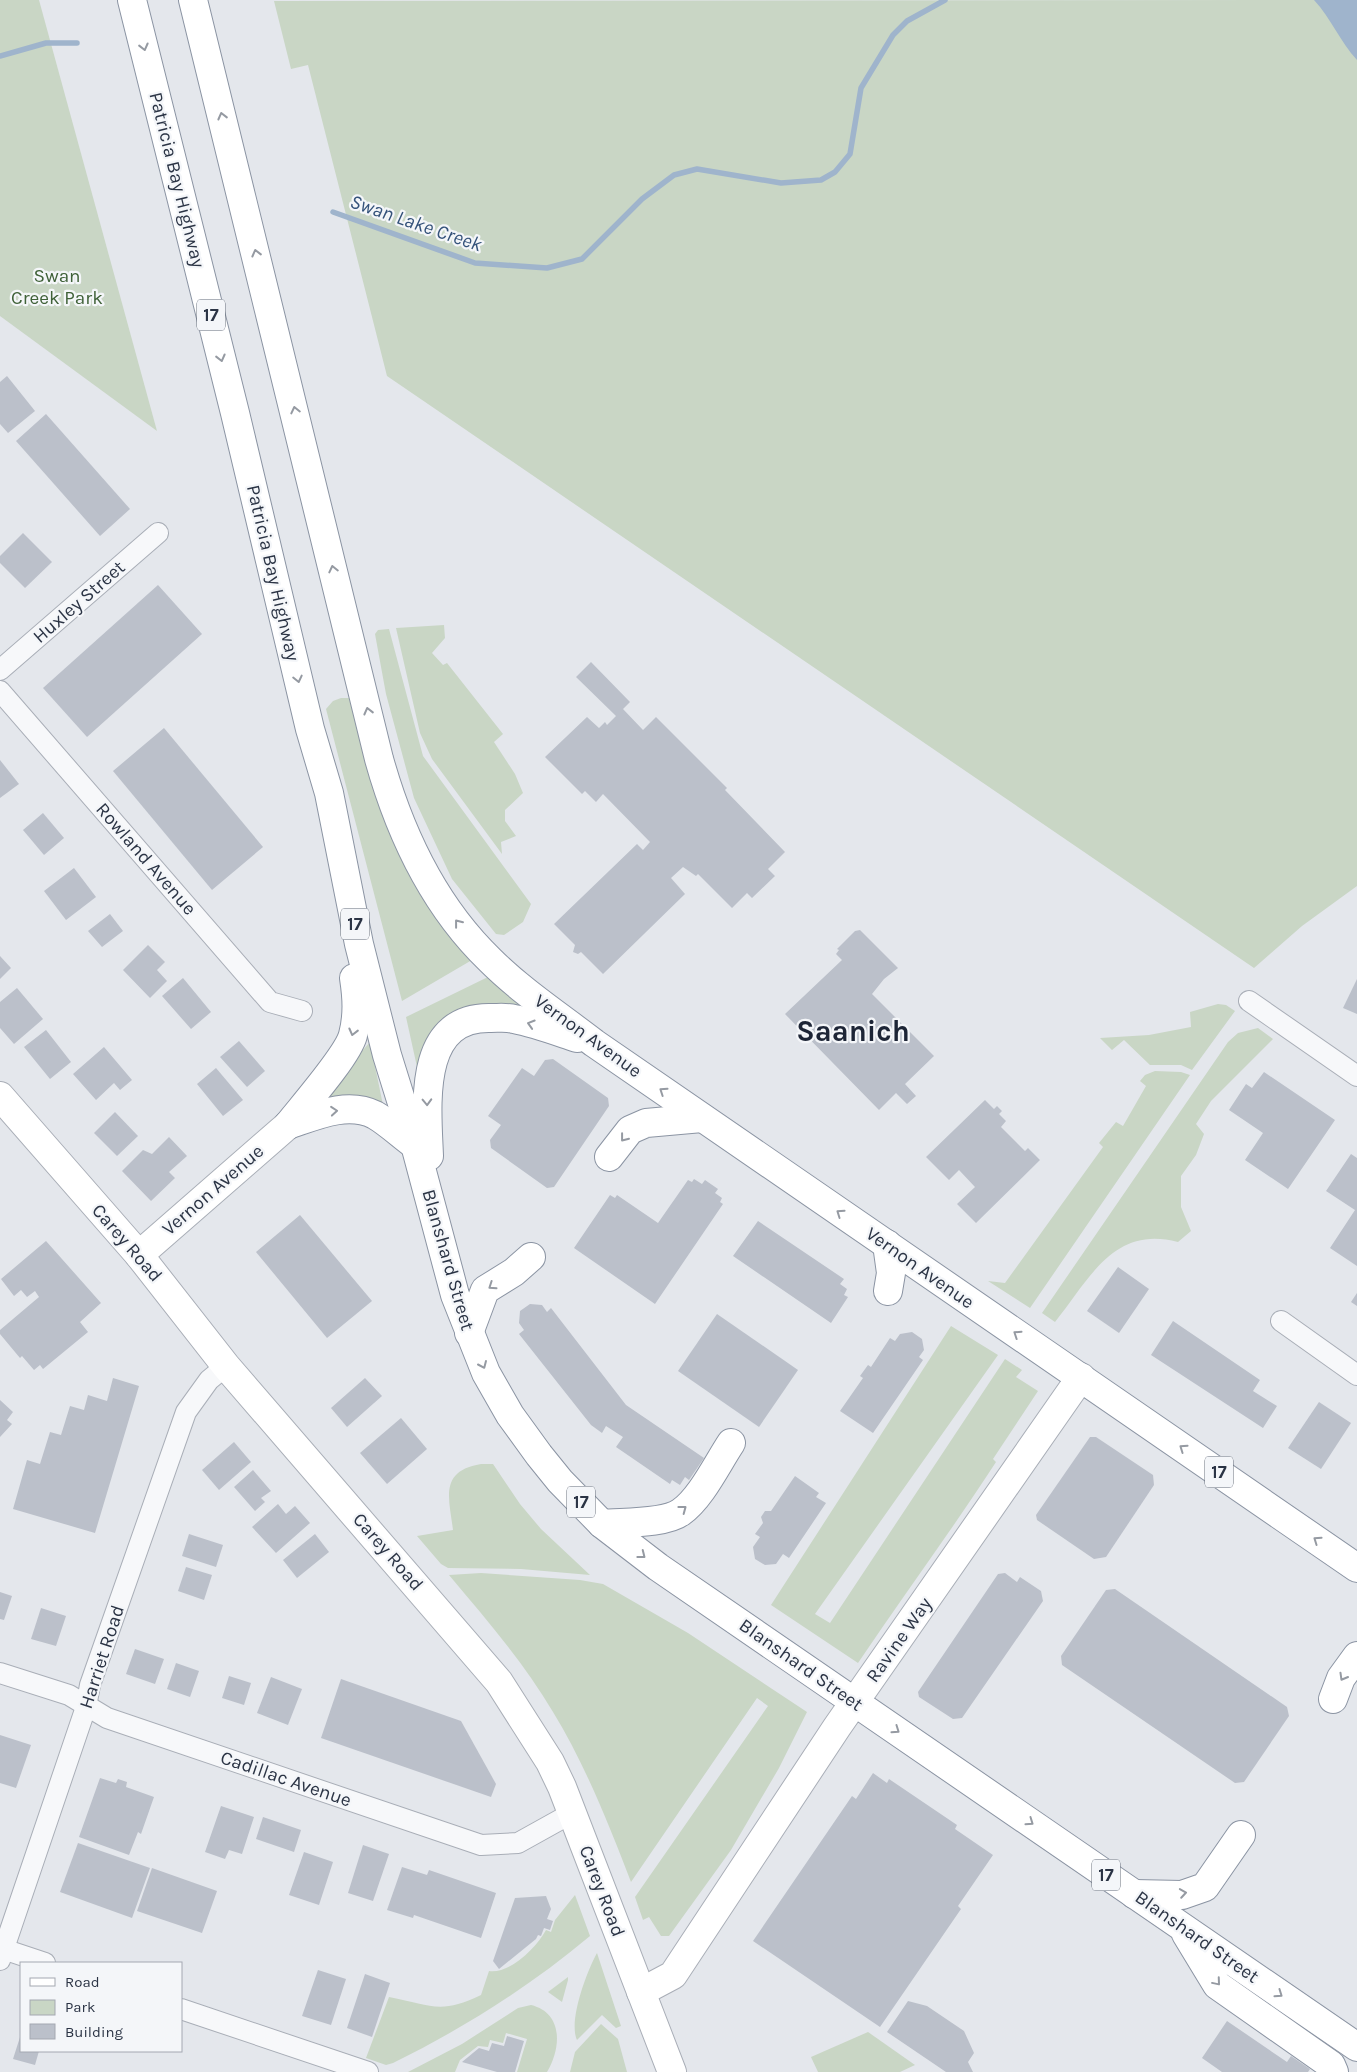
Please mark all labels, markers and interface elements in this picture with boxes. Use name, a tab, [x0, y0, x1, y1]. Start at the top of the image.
one-way arrow	[138, 43, 149, 52]
street label: Patricia Bay Highway	[145, 90, 210, 270]
one-way arrow	[217, 111, 228, 120]
water label: Swan Lake Creek	[347, 190, 486, 257]
one-way arrow	[251, 248, 262, 257]
park label: Swan Creek Park	[11, 265, 103, 309]
road number: 17	[197, 300, 225, 330]
one-way arrow	[215, 353, 226, 362]
one-way arrow	[290, 406, 301, 415]
street label: Patricia Bay Highway	[242, 483, 304, 663]
street label: Huxley Street	[29, 556, 129, 648]
one-way arrow	[328, 564, 339, 573]
one-way arrow	[292, 674, 303, 683]
one-way arrow	[363, 708, 373, 716]
street label: Rowland Avenue	[91, 798, 201, 920]
road number: 17	[341, 909, 369, 940]
one-way arrow	[455, 919, 464, 929]
street label: Vernon Avenue	[530, 990, 646, 1082]
district label: Saanich	[796, 1014, 910, 1048]
one-way arrow	[527, 1019, 535, 1029]
one-way arrow	[348, 1027, 359, 1036]
one-way arrow	[659, 1088, 669, 1097]
one-way arrow	[422, 1098, 432, 1106]
one-way arrow	[331, 1106, 339, 1117]
one-way arrow	[621, 1132, 629, 1141]
street label: Vernon Avenue	[158, 1140, 268, 1240]
street label: Blanshard Street	[417, 1187, 479, 1333]
street label: Carey Road	[87, 1200, 167, 1286]
one-way arrow	[836, 1209, 845, 1219]
street label: Vernon Avenue	[862, 1223, 978, 1313]
one-way arrow	[488, 1279, 497, 1289]
one-way arrow	[1013, 1331, 1022, 1340]
one-way arrow	[477, 1360, 488, 1369]
one-way arrow	[1179, 1445, 1189, 1454]
road number: 17	[1205, 1456, 1233, 1488]
road number: 17	[567, 1486, 595, 1518]
one-way arrow	[677, 1506, 687, 1515]
street label: Carey Road	[348, 1509, 428, 1595]
one-way arrow	[1313, 1537, 1323, 1546]
one-way arrow	[636, 1549, 645, 1557]
street label: Ravine Way	[862, 1593, 936, 1687]
street label: Harriet Road	[75, 1602, 129, 1712]
street label: Blanshard Street	[735, 1614, 867, 1716]
one-way arrow	[1340, 1671, 1350, 1680]
one-way arrow	[890, 1724, 900, 1733]
street label: Cadillac Avenue	[218, 1746, 354, 1812]
one-way arrow	[1024, 1816, 1034, 1825]
street label: Carey Road	[575, 1842, 629, 1940]
road number: 17	[1092, 1860, 1120, 1890]
street label: Blanshard Street	[1131, 1886, 1263, 1988]
one-way arrow	[1178, 1889, 1187, 1899]
legend	[20, 1962, 182, 2052]
text: Road	[65, 1973, 100, 1991]
one-way arrow	[1211, 1977, 1220, 1986]
one-way arrow	[1273, 1988, 1283, 1997]
text: Park	[65, 1998, 95, 2016]
text: Building	[65, 2023, 123, 2041]

